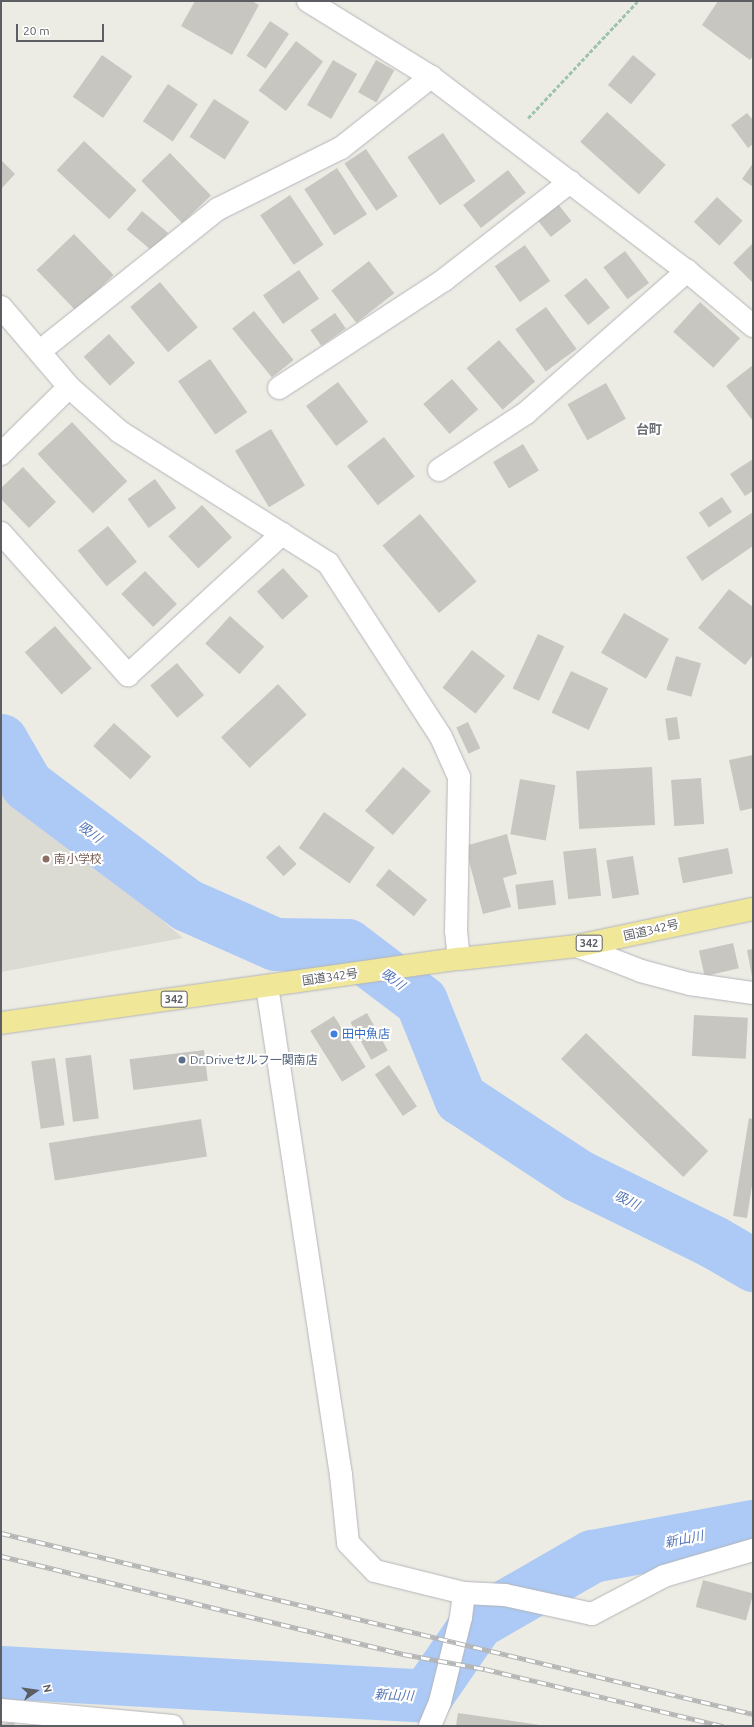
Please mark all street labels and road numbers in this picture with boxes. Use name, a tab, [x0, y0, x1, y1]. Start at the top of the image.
street label: 国道342号	[622, 917, 680, 943]
road number: 342	[575, 934, 603, 952]
street label: 国道342号	[301, 966, 359, 988]
road number: 342	[160, 990, 188, 1008]

